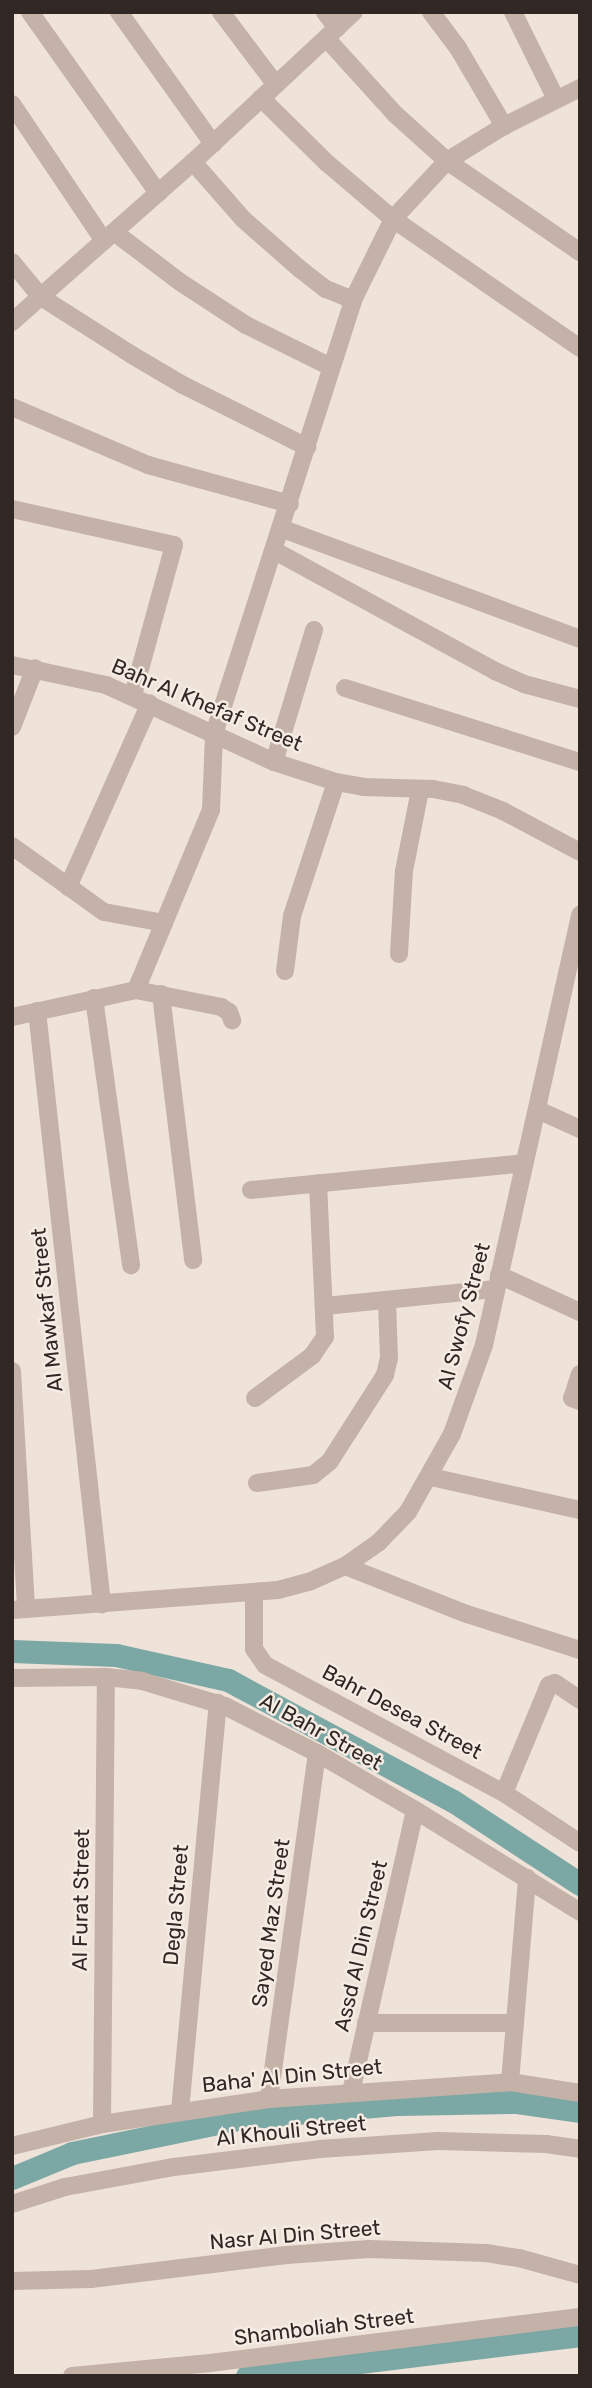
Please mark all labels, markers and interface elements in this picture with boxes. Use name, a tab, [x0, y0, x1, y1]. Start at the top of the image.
street label: Bahr Al Khefaf Street	[107, 653, 307, 757]
street label: Al Mawkaf Street	[26, 1226, 68, 1394]
street label: Al Swofy Street	[432, 1240, 496, 1392]
street label: Bahr Desea Street	[318, 1659, 486, 1765]
street label: Al Bahr Street	[255, 1688, 387, 1776]
street label: Al Furat Street	[67, 1829, 95, 1971]
street label: Sayed Maz Street	[247, 1837, 295, 2009]
street label: Degla Street	[158, 1843, 194, 1967]
street label: Assd Al Din Street	[329, 1858, 393, 2034]
street label: Baha' Al Din Street	[200, 2054, 384, 2098]
street label: Al Khouli Street	[215, 2111, 367, 2151]
street label: Nasr Al Din Street	[208, 2215, 382, 2255]
street label: Shamboliah Street	[233, 2303, 415, 2351]

